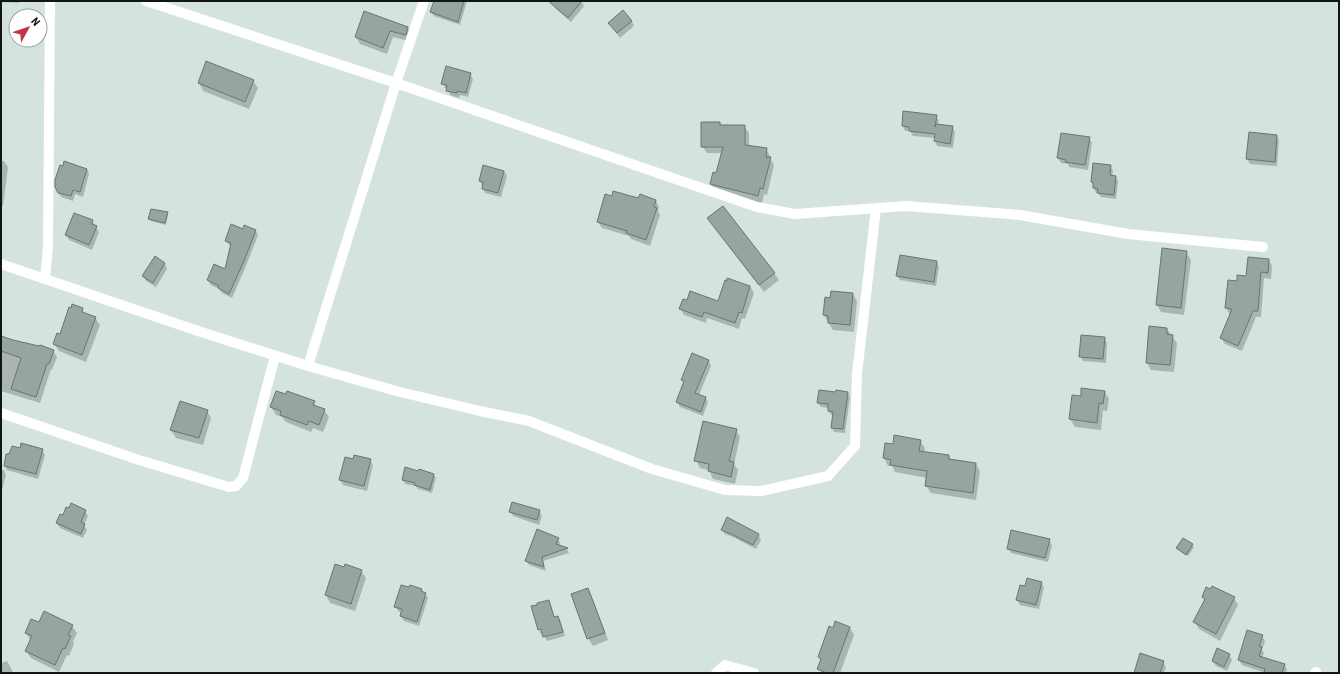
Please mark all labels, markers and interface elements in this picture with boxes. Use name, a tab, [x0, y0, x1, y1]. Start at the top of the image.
north arrow	[8, 8, 48, 48]
text: N	[28, 15, 43, 29]

